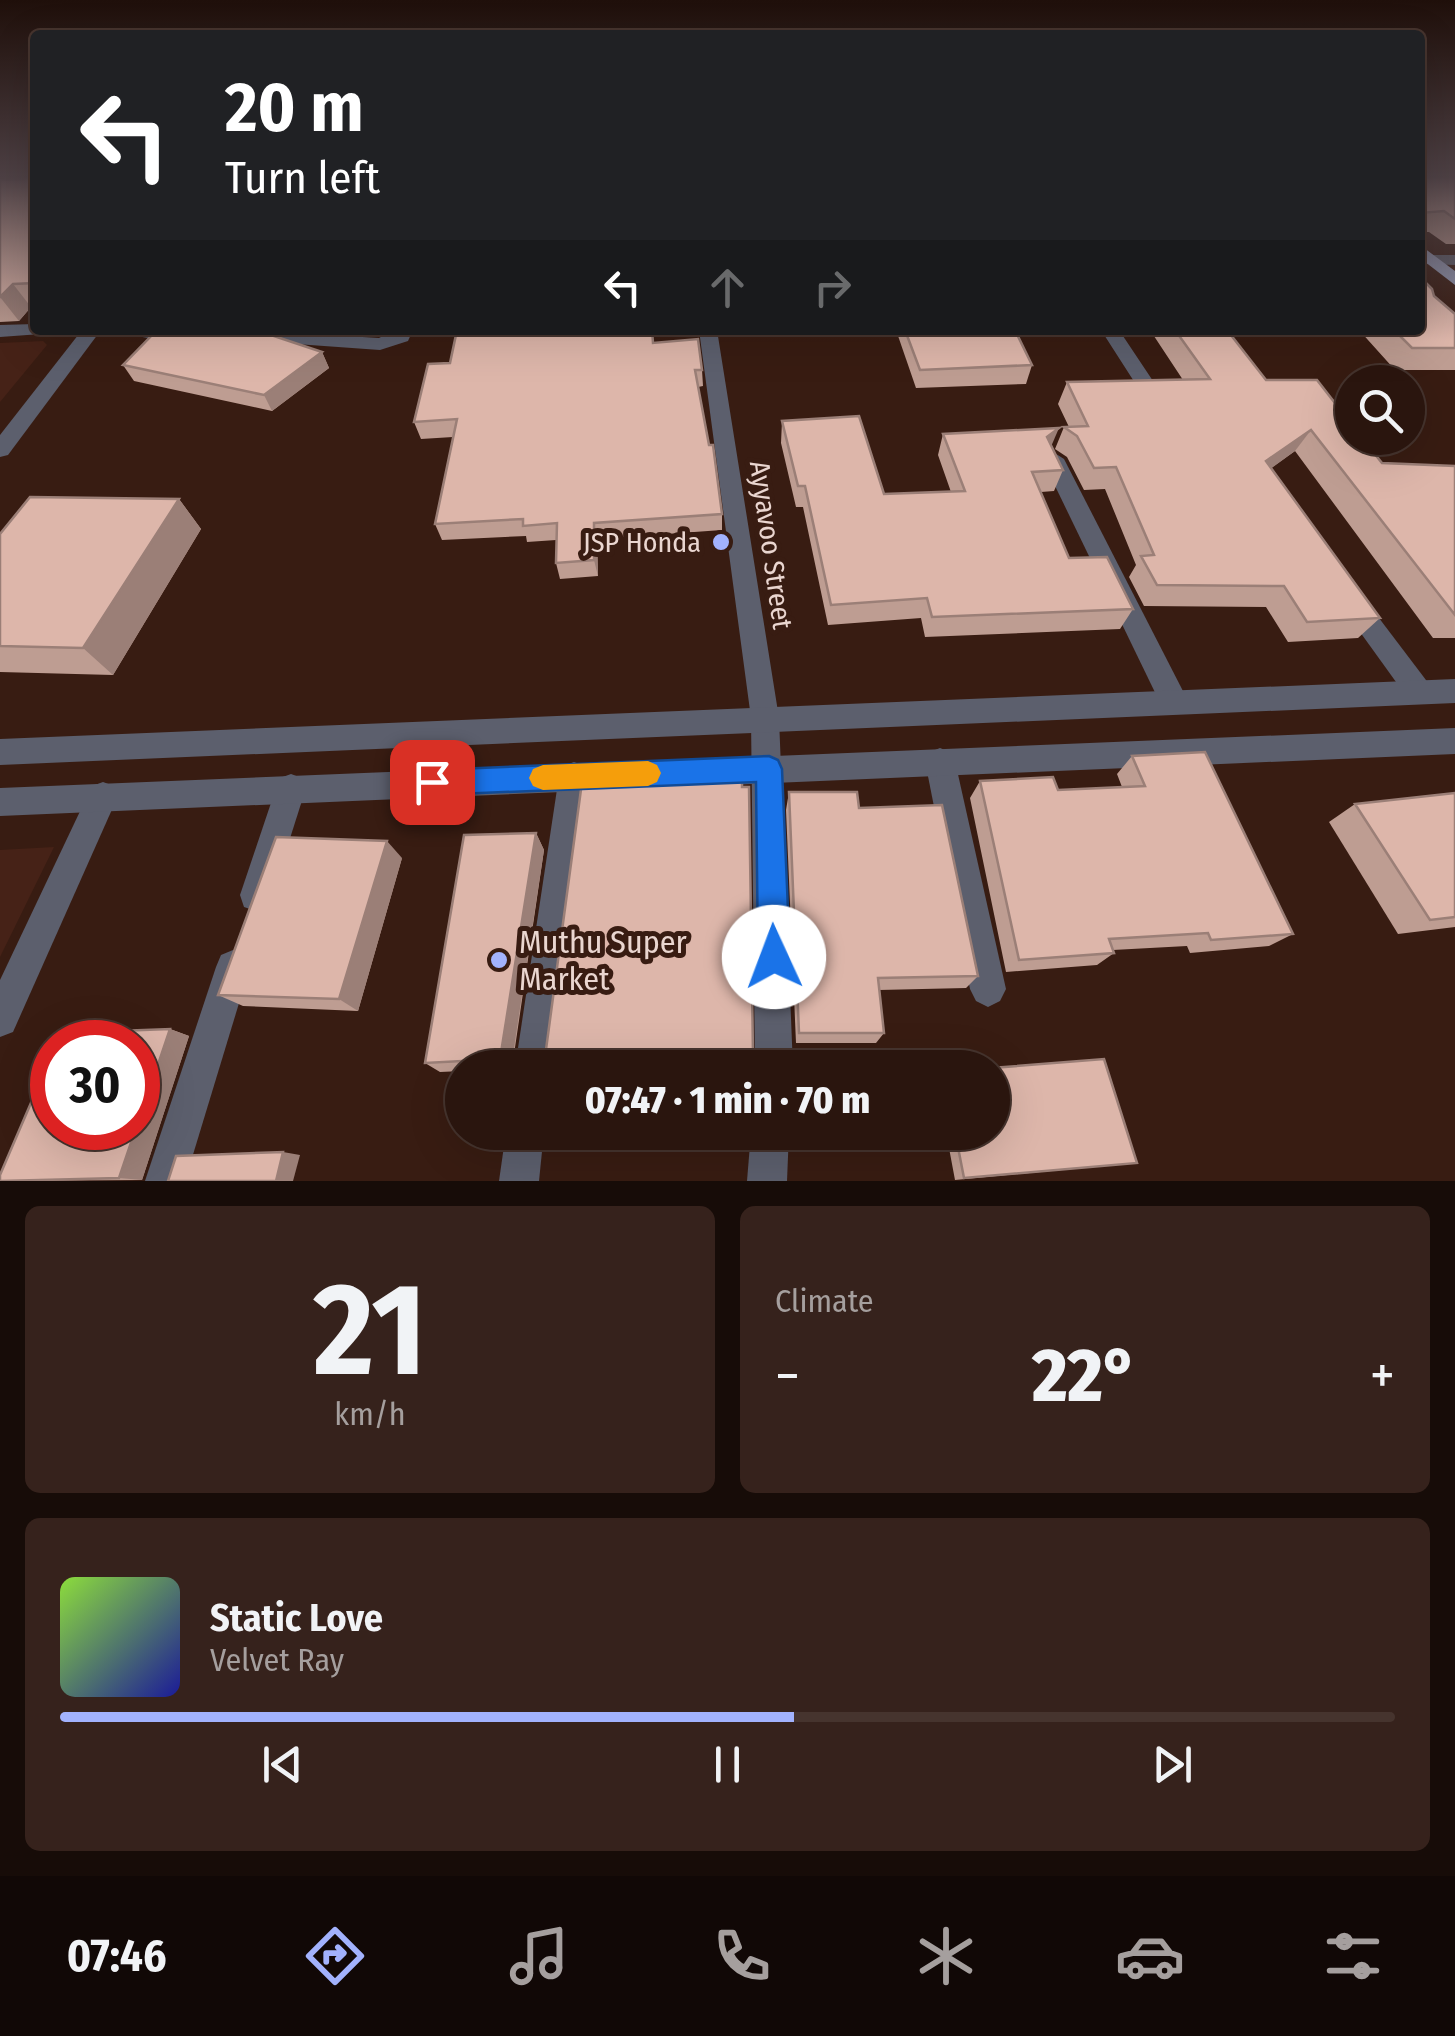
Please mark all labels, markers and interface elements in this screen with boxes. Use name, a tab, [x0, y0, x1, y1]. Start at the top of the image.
text: 20 m	[225, 66, 364, 150]
icon: left	[60, 70, 190, 200]
text: Turn left	[225, 151, 380, 205]
icon: left	[595, 260, 650, 315]
icon: ahead	[700, 260, 755, 315]
icon: right	[805, 260, 860, 315]
map controls	[1335, 365, 1425, 455]
button: search	[1335, 365, 1425, 455]
street label: Ayyavoo Street	[743, 459, 799, 632]
place label: JSP Honda	[583, 526, 701, 559]
marker: JSP Honda	[710, 531, 732, 553]
pin	[390, 740, 475, 825]
icon: arrive	[405, 755, 460, 810]
position arrow	[722, 905, 826, 1009]
place label: Muthu Super Market	[519, 923, 687, 998]
marker: Muthu Super Market	[488, 949, 510, 971]
speed limit sign: 30	[30, 1020, 160, 1150]
text: 07:47 · 1 min · 70 m	[585, 1077, 870, 1123]
text: 21	[314, 1252, 426, 1408]
text: Climate	[775, 1282, 874, 1320]
text: 22°	[1032, 1331, 1138, 1421]
text: −	[775, 1343, 800, 1409]
text: +	[1370, 1343, 1395, 1409]
text: km/h	[334, 1395, 406, 1433]
text: Static Love	[210, 1595, 383, 1641]
text: Velvet Ray	[210, 1641, 344, 1679]
icon: previous	[255, 1737, 310, 1792]
icon: pause	[700, 1737, 755, 1792]
icon: next	[1145, 1737, 1200, 1792]
icon: directions	[300, 1921, 370, 1991]
icon: music	[504, 1921, 574, 1991]
icon: phone	[707, 1921, 777, 1991]
icon: climate	[911, 1921, 981, 1991]
icon: car	[1115, 1921, 1185, 1991]
icon: filters	[1318, 1921, 1388, 1991]
text: 07:46	[67, 1929, 166, 1983]

